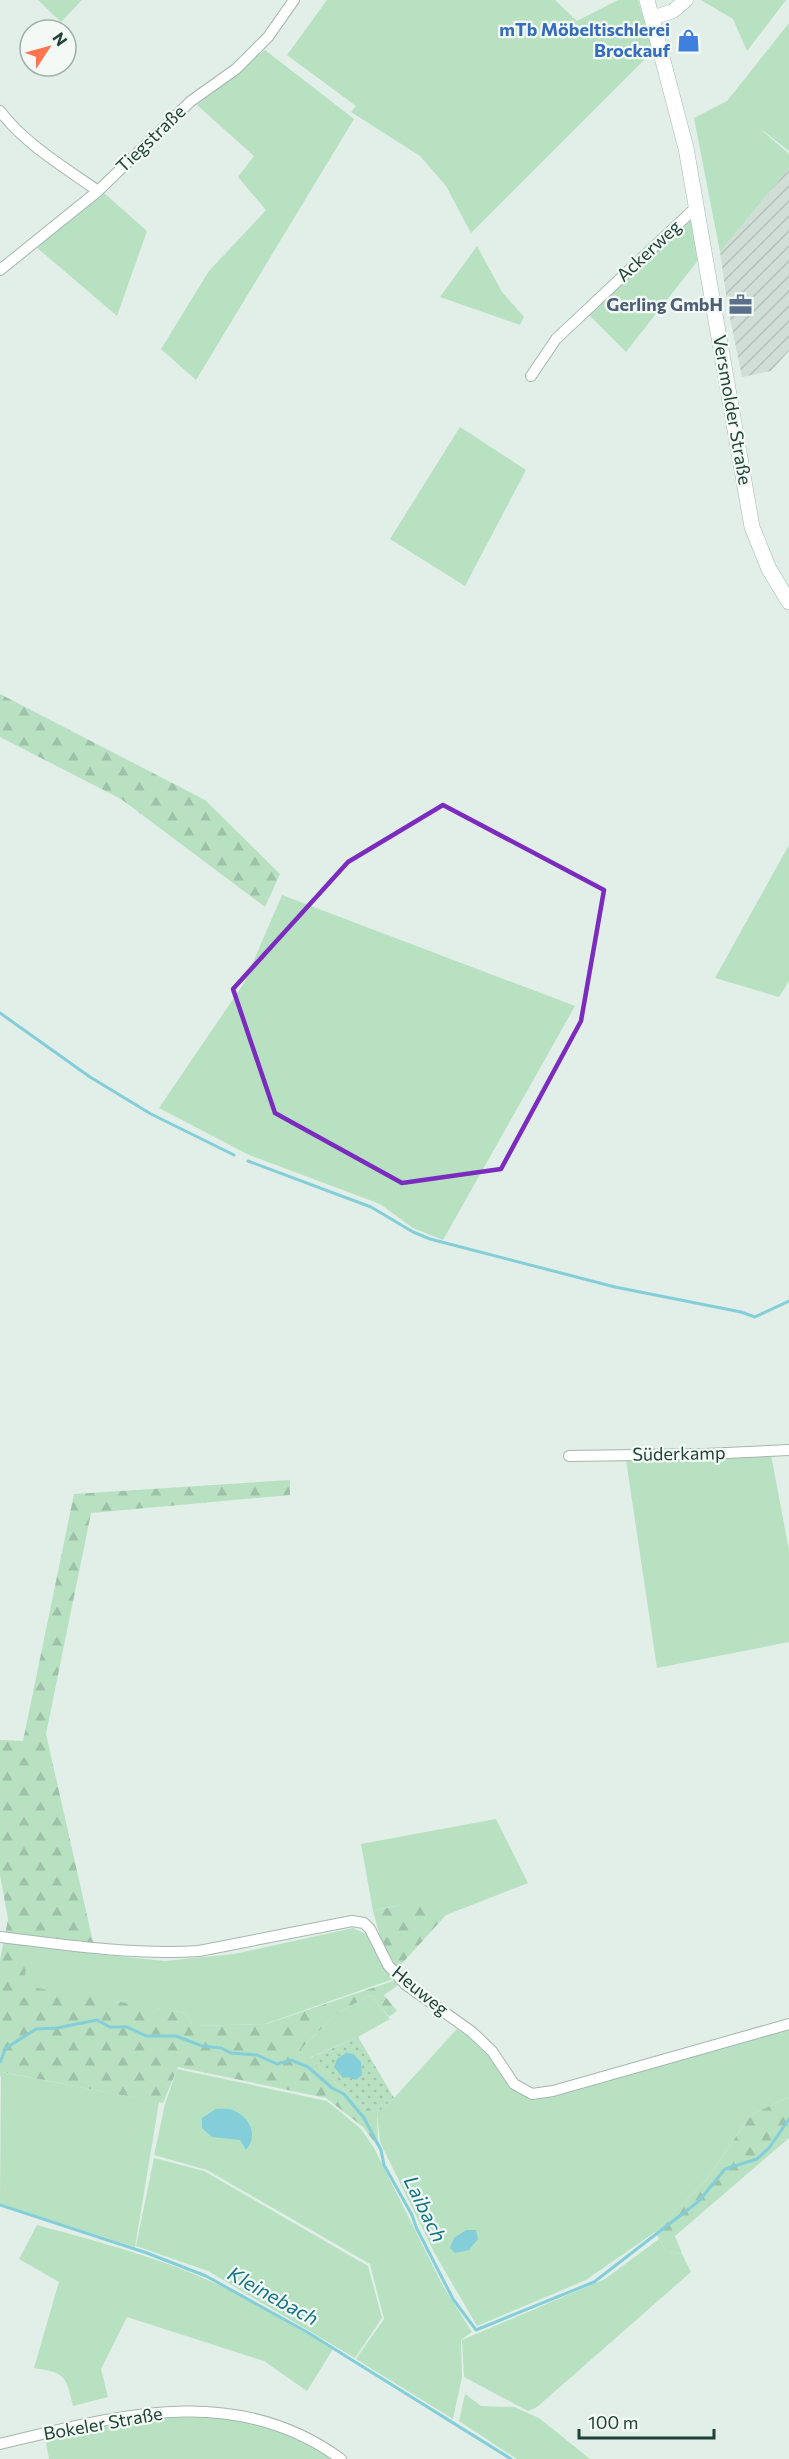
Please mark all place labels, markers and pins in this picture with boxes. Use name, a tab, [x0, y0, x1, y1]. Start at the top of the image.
place label: mTb Möbeltischlerei Brockauf	[499, 18, 671, 61]
shop icon: mTb Möbeltischlerei Brockauf	[675, 27, 701, 53]
office icon: Gerling GmbH	[728, 292, 754, 318]
place label: Gerling GmbH	[606, 293, 723, 315]

